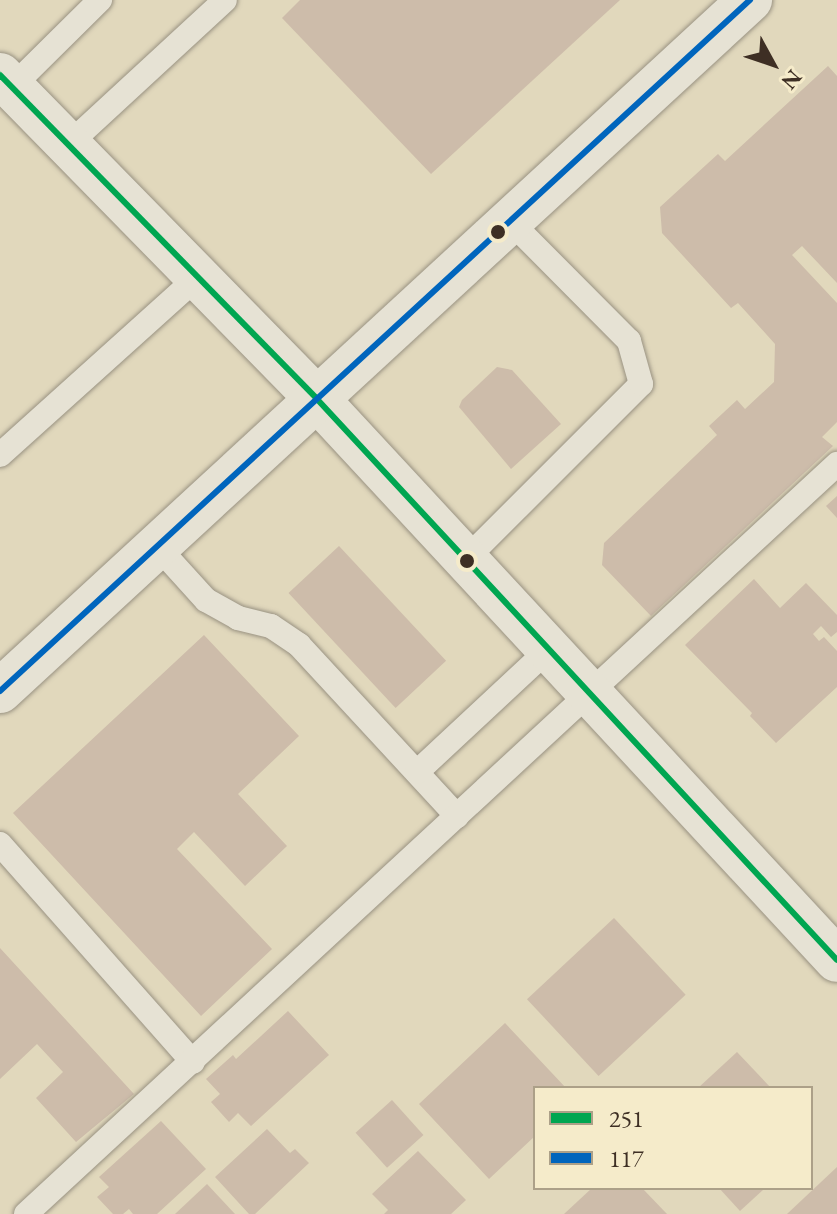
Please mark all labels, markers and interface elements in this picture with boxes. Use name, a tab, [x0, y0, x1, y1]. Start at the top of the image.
north arrow	[733, 24, 813, 104]
text: N	[775, 64, 809, 96]
unlabelled marker	[490, 224, 506, 240]
unlabelled marker	[459, 553, 475, 569]
legend	[533, 1086, 813, 1190]
text: 251	[609, 1103, 644, 1134]
text: 117	[609, 1143, 644, 1174]

